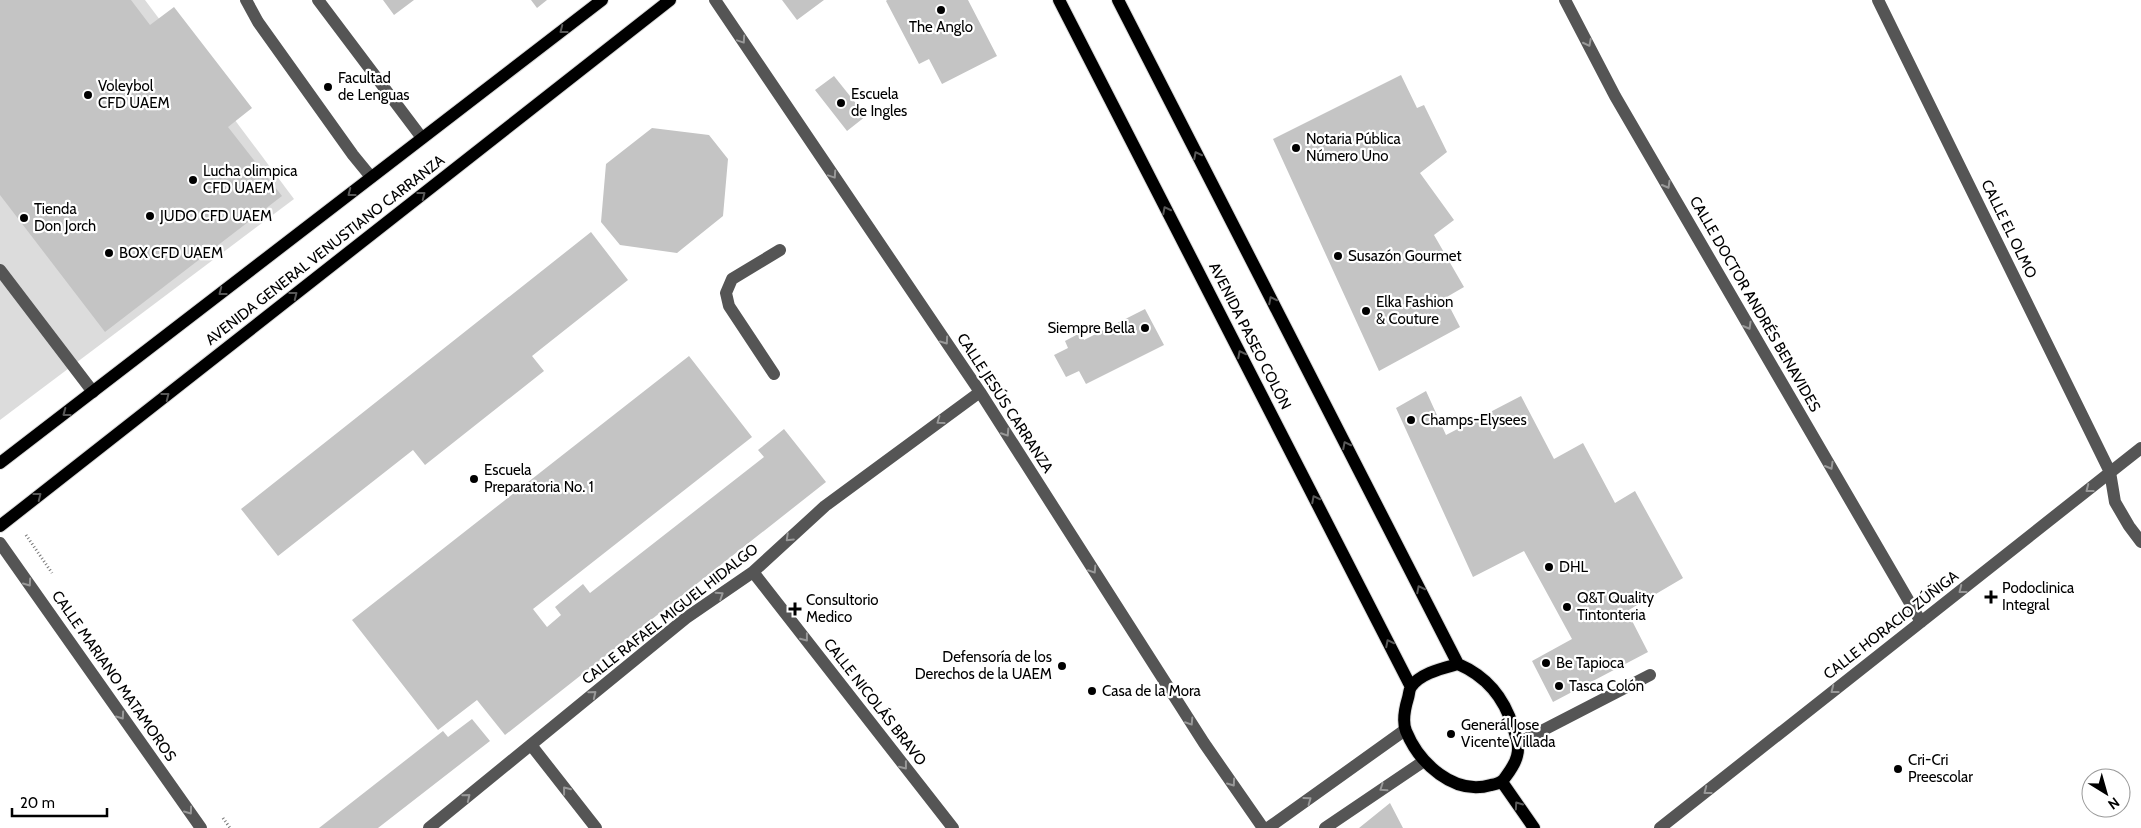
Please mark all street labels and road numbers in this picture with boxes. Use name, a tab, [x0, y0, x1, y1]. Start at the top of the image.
street label: AVENIDA GENERAL VENUSTIANO CARRANZA	[202, 151, 449, 349]
street label: CALLE EL OLMO	[1977, 177, 2041, 281]
street label: CALLE DOCTOR ANDRÉS BENAVIDES	[1686, 192, 1825, 415]
street label: AVENIDA PASEO COLÓN	[1205, 259, 1296, 413]
street label: CALLE JESÚS CARRANZA	[953, 329, 1058, 477]
street label: CALLE RAFAEL MIGUEL HIDALGO	[578, 540, 762, 688]
street label: CALLE HORACIO ZÚÑIGA	[1819, 565, 1963, 683]
street label: CALLE MARIANO MATAMOROS	[48, 587, 180, 765]
street label: CALLE NICOLÁS BRAVO	[820, 634, 931, 769]

